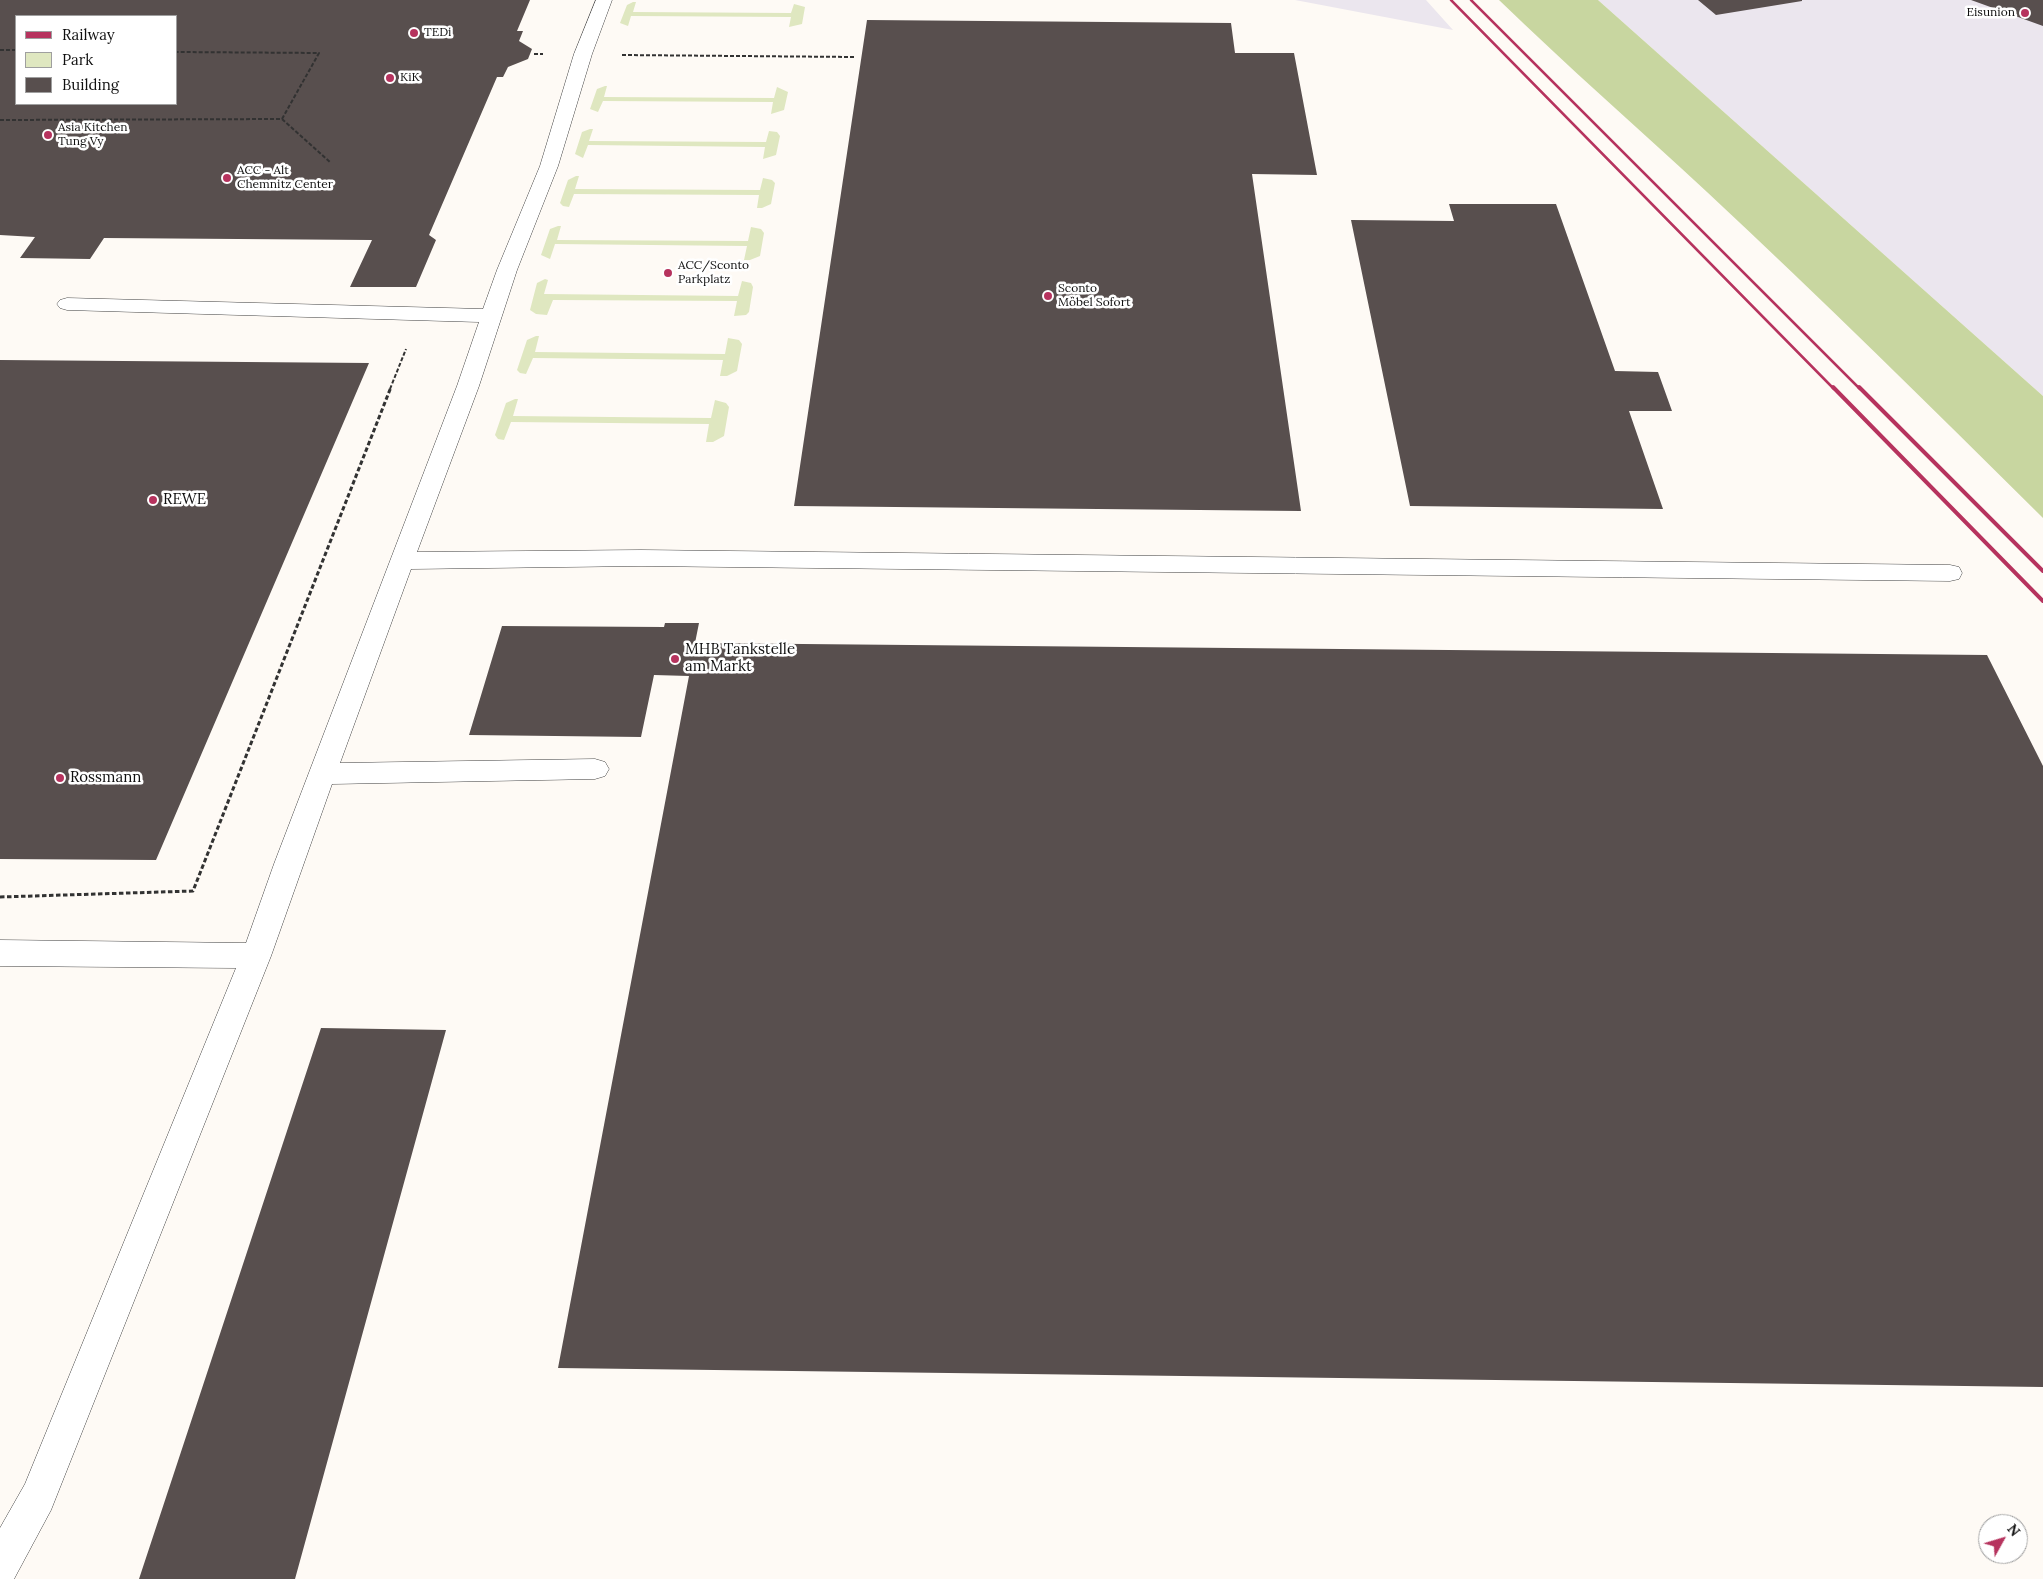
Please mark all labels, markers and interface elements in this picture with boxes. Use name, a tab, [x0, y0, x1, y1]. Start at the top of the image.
place label: Eisunion	[1966, 6, 2015, 20]
marker: Eisunion	[2019, 7, 2031, 19]
legend	[15, 15, 178, 105]
text: Railway	[62, 25, 115, 44]
place label: TEDi	[424, 26, 451, 40]
marker: TEDi	[408, 27, 420, 39]
text: Park	[62, 50, 93, 69]
place label: KiK	[400, 71, 420, 85]
marker: KiK	[384, 72, 396, 84]
text: Building	[62, 75, 119, 94]
place label: Asia Kitchen Tung Vy	[58, 121, 128, 149]
marker: Asia Kitchen Tung Vy	[42, 129, 54, 141]
place label: ACC - Alt Chemnitz Center	[237, 164, 333, 192]
marker: ACC - Alt Chemnitz Center	[221, 172, 233, 184]
place label: ACC/Sconto Parkplatz	[678, 259, 749, 287]
marker: ACC/Sconto Parkplatz	[662, 267, 674, 279]
place label: Sconto Möbel Sofort	[1058, 282, 1131, 310]
marker: Sconto Möbel Sofort	[1042, 290, 1054, 302]
place label: REWE	[163, 491, 206, 509]
marker: REWE	[147, 494, 159, 506]
place label: MHB Tankstelle am Markt	[685, 641, 795, 676]
marker: MHB Tankstelle am Markt	[669, 653, 681, 665]
place label: Rossmann	[70, 769, 141, 787]
marker: Rossmann	[54, 772, 66, 784]
north arrow	[1978, 1514, 2028, 1564]
text: N	[2003, 1520, 2024, 1540]

